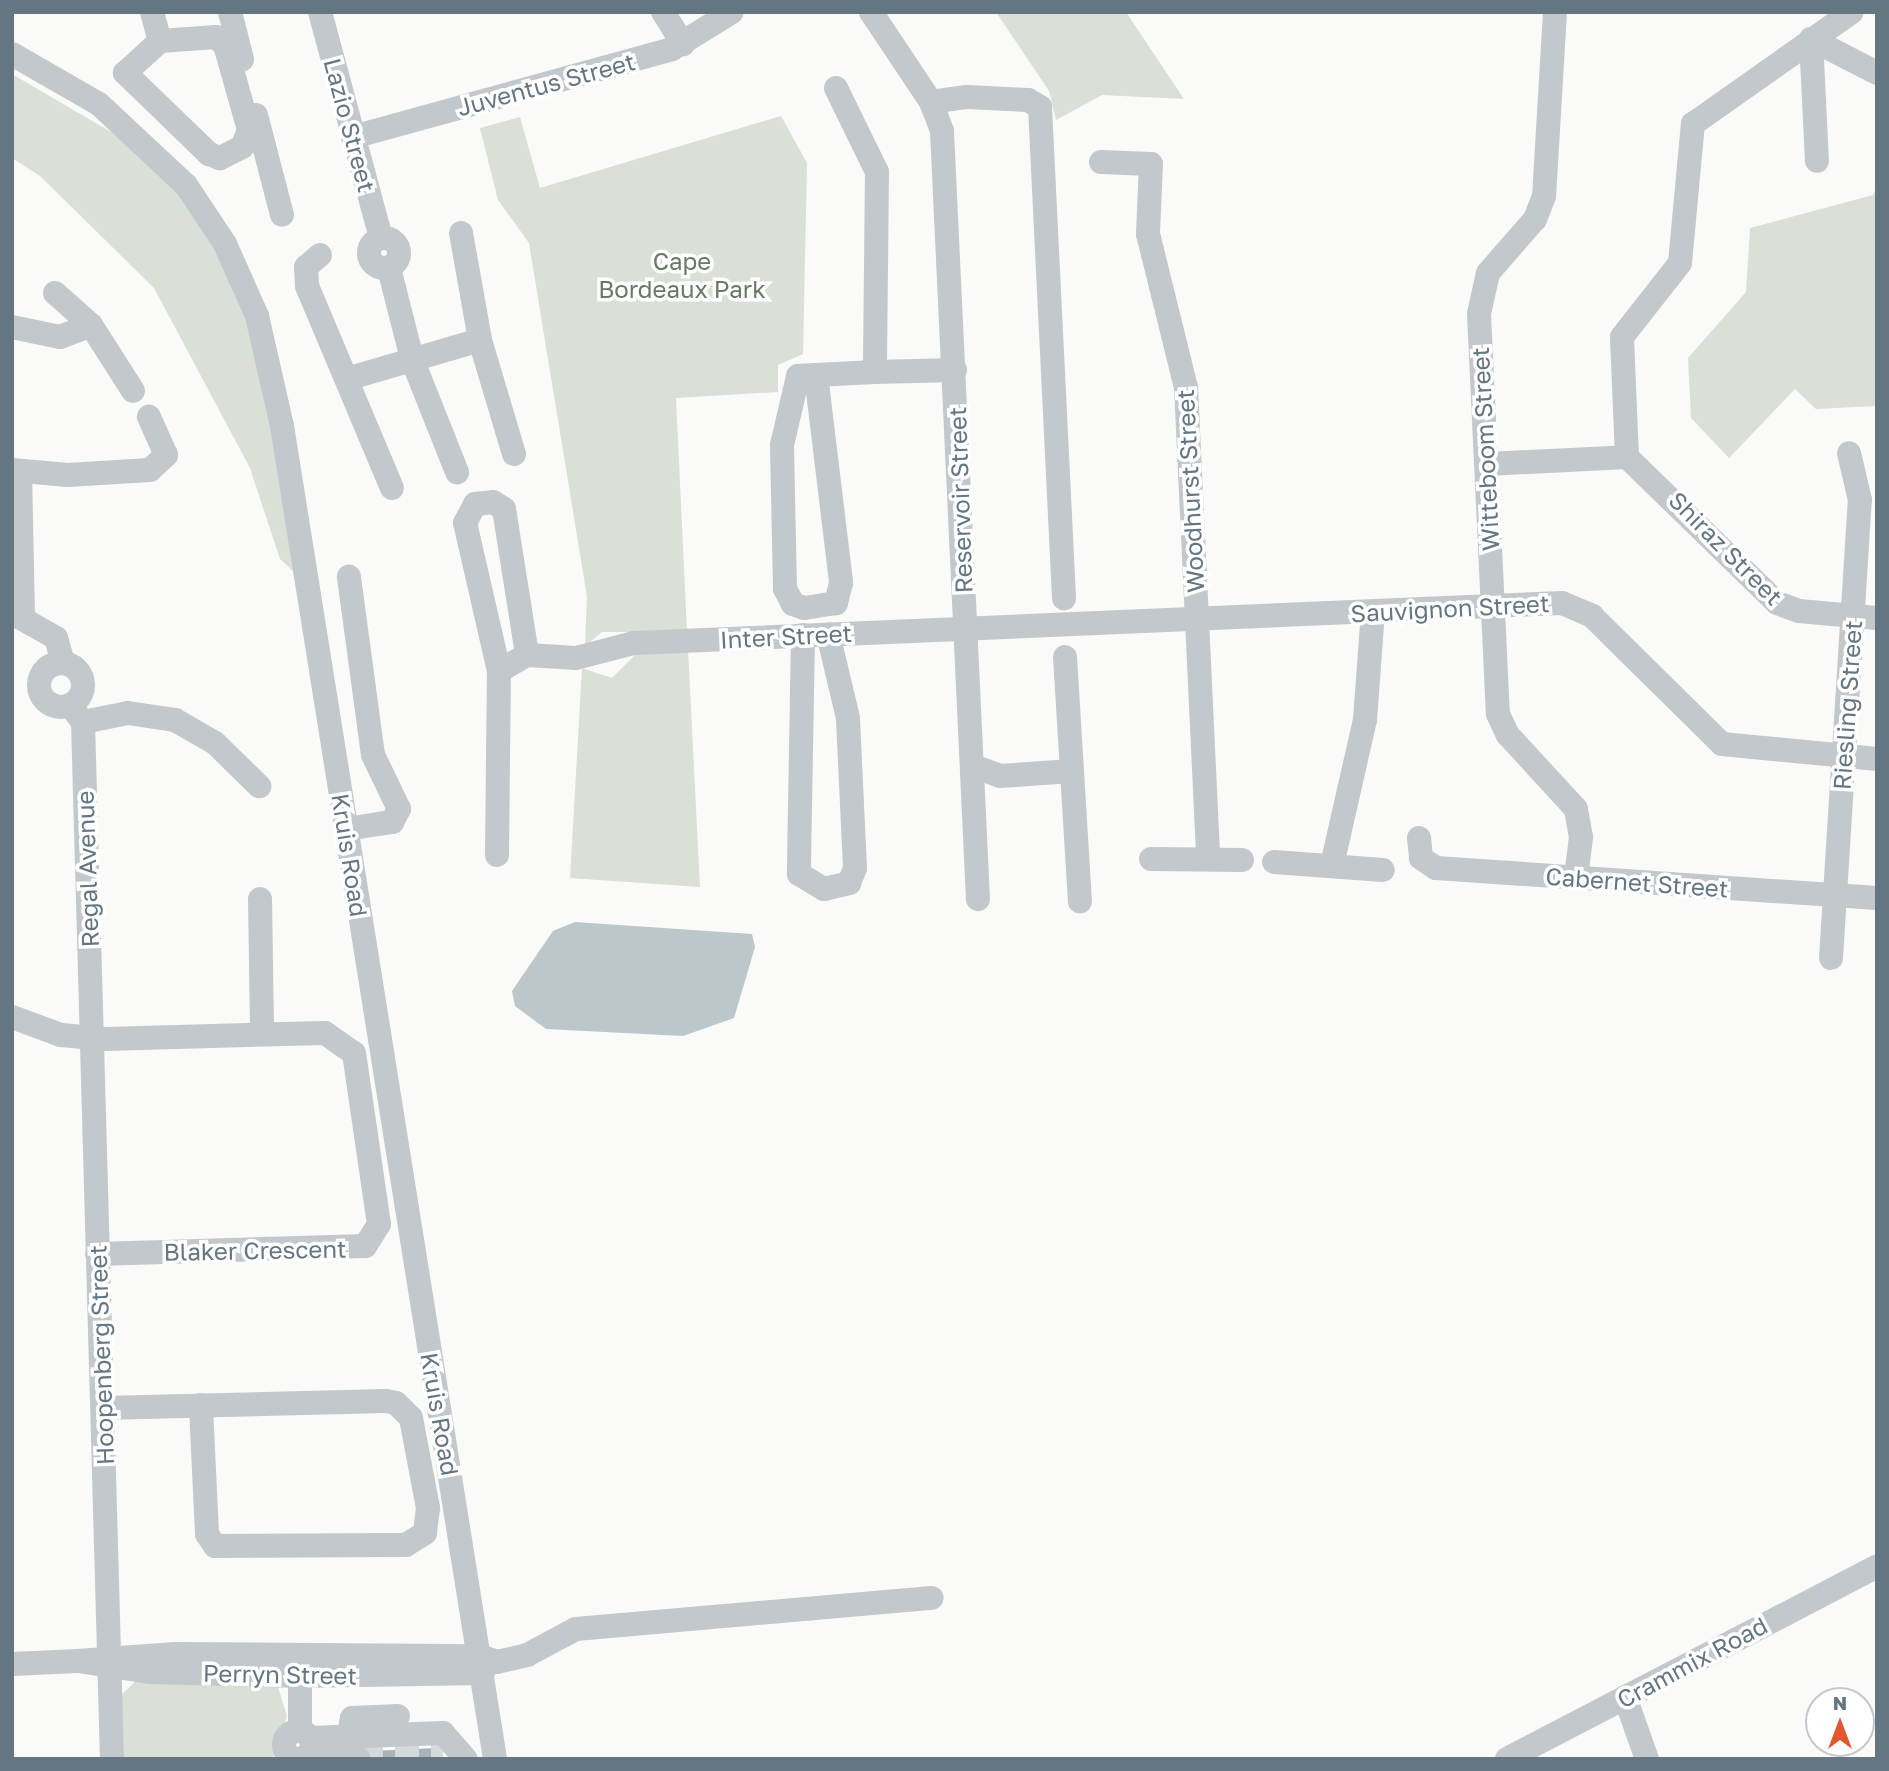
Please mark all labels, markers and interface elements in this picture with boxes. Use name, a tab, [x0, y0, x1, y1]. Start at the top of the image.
street label: Juventus Street	[454, 46, 638, 122]
street label: Lazio Street	[318, 55, 382, 195]
park label: Cape Bordeaux Park	[598, 247, 766, 303]
street label: Witteboom Street	[1465, 346, 1505, 552]
street label: Woodhurst Street	[1170, 389, 1210, 593]
street label: Reservoir Street	[942, 406, 978, 594]
street label: Shiraz Street	[1663, 485, 1789, 611]
street label: Sauvignon Street	[1350, 588, 1550, 628]
street label: Inter Street	[719, 618, 853, 654]
street label: Riesling Street	[1827, 619, 1867, 791]
street label: Regal Avenue	[70, 790, 104, 948]
street label: Kruis Road	[326, 791, 374, 919]
street label: Cabernet Street	[1545, 861, 1729, 903]
street label: Blaker Crescent	[163, 1234, 347, 1266]
street label: Hoopenberg Street	[83, 1245, 119, 1465]
street label: Kruis Road	[415, 1350, 465, 1478]
street label: Crammix Road	[1612, 1610, 1772, 1714]
street label: Perryn Street	[203, 1658, 357, 1690]
north arrow	[1805, 1687, 1875, 1757]
text: N	[1833, 1691, 1847, 1714]

